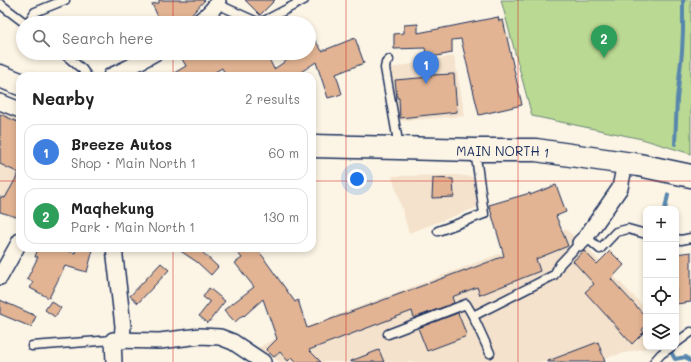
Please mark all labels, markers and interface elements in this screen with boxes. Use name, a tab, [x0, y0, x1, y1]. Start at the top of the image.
search box	[16, 16, 316, 60]
pin: 2	[591, 25, 617, 58]
icon: search	[30, 27, 52, 49]
text: Search here	[62, 28, 153, 48]
pin: 1	[413, 51, 439, 84]
text: Nearby	[32, 87, 94, 109]
text: 2 results	[245, 90, 300, 107]
text: Breeze Autos	[71, 134, 172, 154]
street label: MAIN NORTH 1	[456, 141, 551, 160]
text: 1	[43, 144, 49, 161]
text: 60 m	[269, 144, 299, 161]
text: Shop · Main North 1	[71, 154, 196, 171]
your location	[347, 169, 367, 189]
text: Maqhekung	[71, 198, 154, 218]
map controls	[643, 206, 679, 350]
button: +	[643, 206, 679, 242]
text: 2	[42, 208, 50, 225]
text: 130 m	[263, 208, 299, 225]
text: Park · Main North 1	[71, 218, 195, 235]
button: −	[643, 242, 679, 278]
button: locate	[643, 278, 679, 314]
button: layers	[643, 314, 679, 350]

